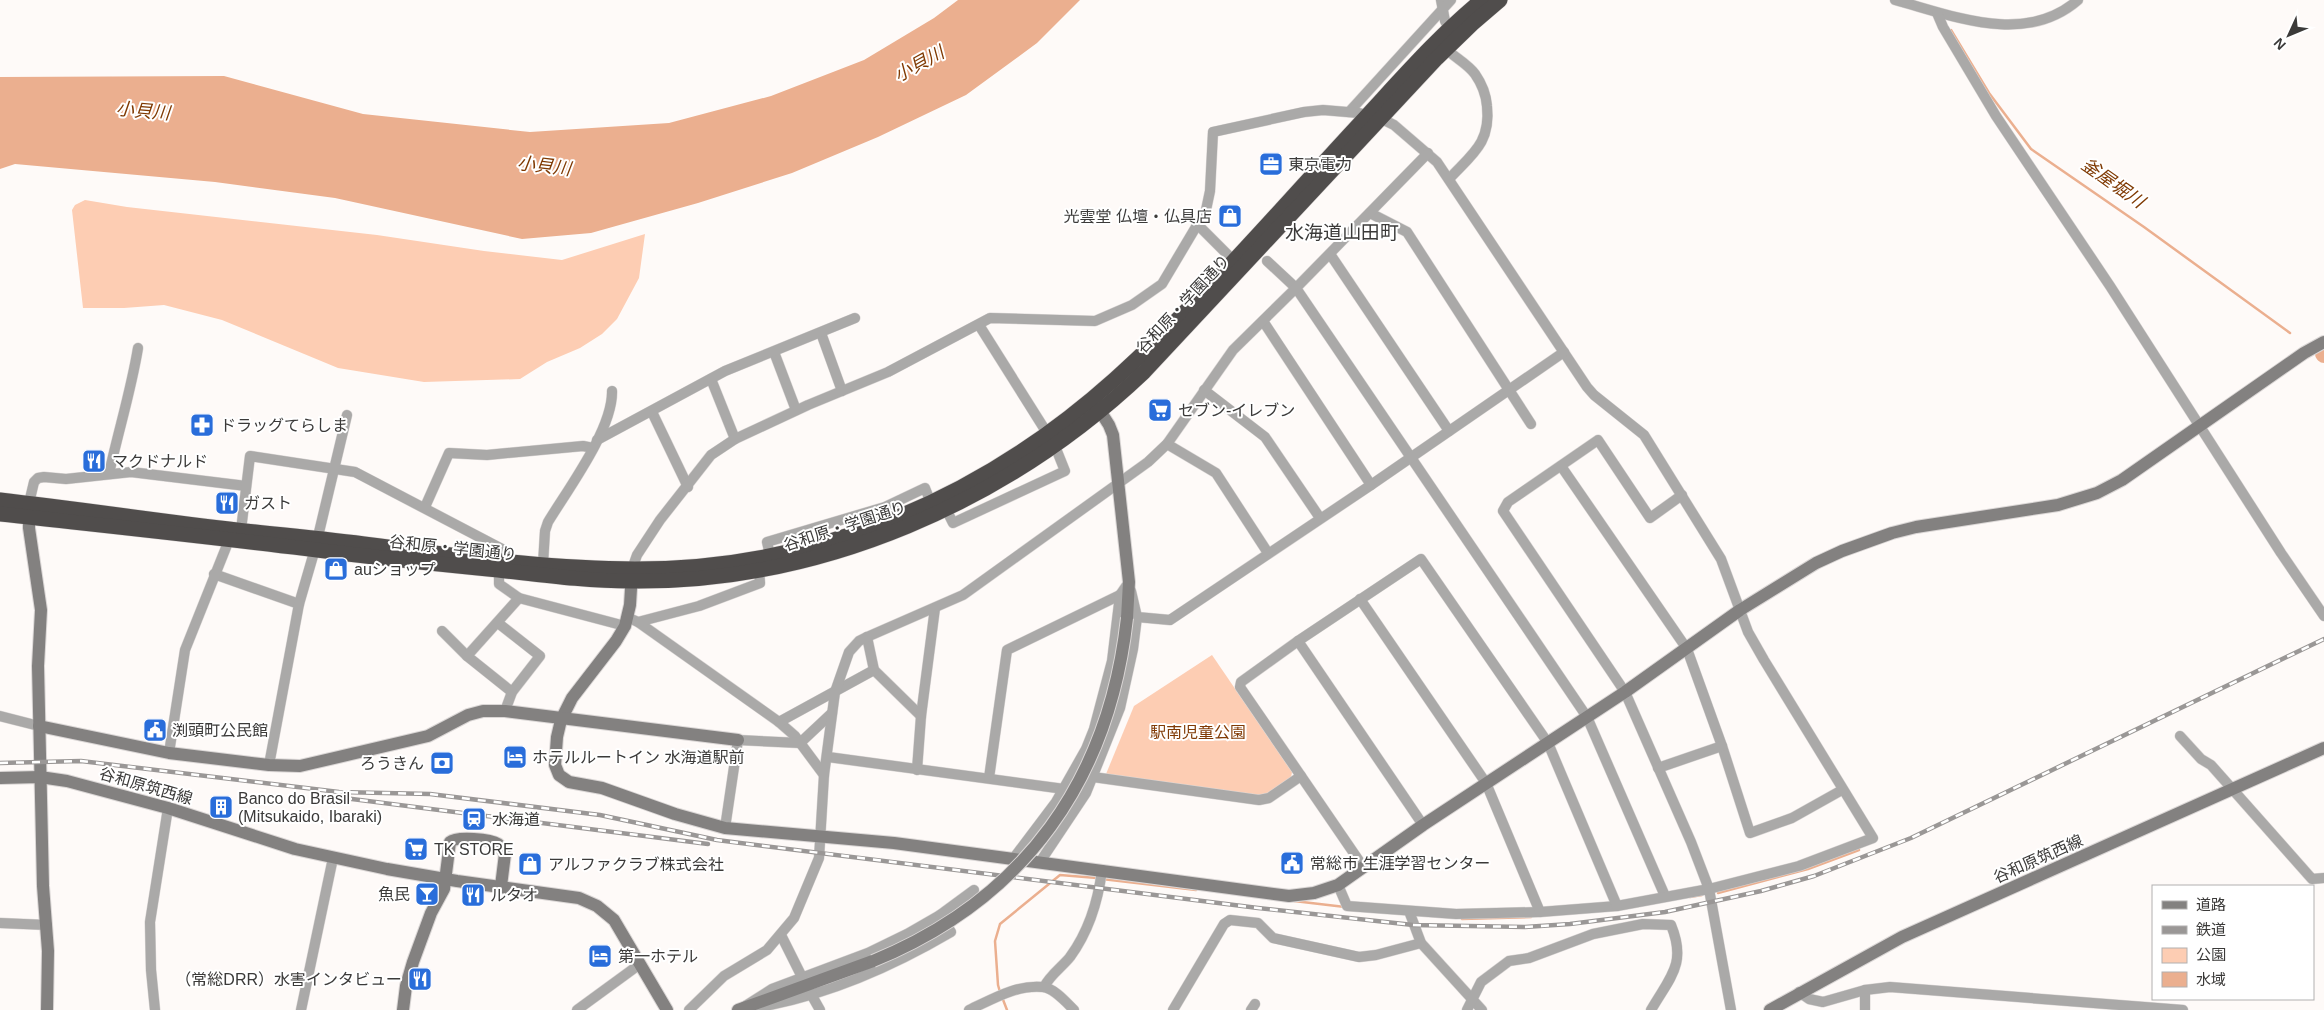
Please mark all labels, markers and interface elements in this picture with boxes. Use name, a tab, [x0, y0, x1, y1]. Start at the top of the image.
north arrow	[2264, 10, 2314, 60]
text: N	[2270, 35, 2289, 53]
water label: 小貝川	[891, 41, 949, 86]
water label: 小貝川	[115, 99, 173, 123]
office icon: 東京電力	[1258, 151, 1284, 177]
water label: 小貝川	[516, 153, 574, 179]
water label: 釜屋堀川	[2078, 154, 2150, 213]
place label: 東京電力	[1288, 156, 1352, 173]
shop icon: 光雲堂 仏壇・仏具店	[1217, 203, 1243, 229]
place label: 光雲堂 仏壇・仏具店	[1064, 208, 1212, 225]
district label: 水海道山田町	[1285, 222, 1399, 243]
street label: 谷和原・学園通り	[1133, 251, 1233, 357]
supermarket icon: セブン-イレブン	[1147, 397, 1173, 423]
place label: セブン-イレブン	[1178, 402, 1295, 419]
pharmacy icon: ドラッグてらしま	[189, 412, 215, 438]
place label: ドラッグてらしま	[220, 417, 348, 434]
restaurant icon: マクドナルド	[81, 448, 107, 474]
place label: マクドナルド	[112, 453, 208, 470]
restaurant icon: ガスト	[214, 490, 240, 516]
place label: ガスト	[244, 495, 292, 512]
street label: 谷和原・学園通り	[781, 498, 909, 554]
street label: 谷和原・学園通り	[388, 533, 518, 563]
shop icon: auショップ	[323, 556, 349, 582]
place label: auショップ	[354, 561, 436, 578]
public building icon: 渕頭町公民館	[142, 717, 168, 743]
place label: 渕頭町公民館	[172, 722, 268, 739]
park label: 駅南児童公園	[1150, 724, 1246, 741]
hotel icon: ホテルルートイン 水海道駅前	[502, 744, 528, 770]
place label: ホテルルートイン 水海道駅前	[532, 749, 744, 766]
bank icon: ろうきん	[429, 750, 455, 776]
place label: ろうきん	[360, 755, 424, 772]
street label: 谷和原筑西線	[98, 765, 194, 807]
place label: Banco do Brasil (Mitsukaido, Ibaraki)	[238, 790, 382, 825]
building icon: Banco do Brasil (Mitsukaido, Ibaraki)	[208, 794, 234, 820]
station icon: 水海道	[461, 806, 487, 832]
place label: 水海道	[492, 811, 540, 828]
street label: 谷和原筑西線	[1991, 832, 2085, 886]
supermarket icon: TK STORE	[403, 836, 429, 862]
place label: TK STORE	[434, 841, 514, 858]
public building icon: 常総市 生涯学習センター	[1279, 850, 1305, 876]
shop icon: アルファクラブ株式会社	[517, 851, 543, 877]
place label: 常総市 生涯学習センター	[1310, 855, 1490, 872]
place label: アルファクラブ株式会社	[548, 856, 724, 873]
bar icon: 魚民	[414, 881, 440, 907]
restaurant icon: ルタオ	[460, 882, 486, 908]
place label: 魚民	[378, 885, 410, 903]
legend	[2152, 885, 2314, 1000]
place label: ルタオ	[490, 887, 538, 904]
text: 道路	[2196, 896, 2226, 913]
text: 鉄道	[2196, 921, 2226, 938]
hotel icon: 第一ホテル	[587, 943, 613, 969]
text: 公園	[2196, 946, 2226, 963]
place label: 第一ホテル	[618, 948, 698, 965]
restaurant icon: （常総DRR）水害インタビュー	[407, 966, 433, 992]
place label: （常総DRR）水害インタビュー	[175, 971, 402, 988]
text: 水域	[2196, 971, 2226, 988]

